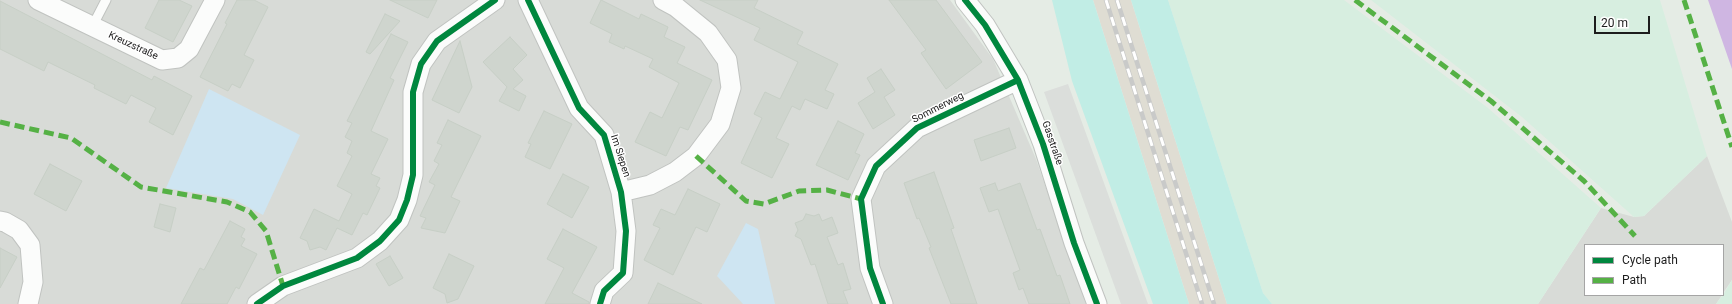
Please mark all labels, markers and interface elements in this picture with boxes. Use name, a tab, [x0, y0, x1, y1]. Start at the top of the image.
scale bar	[1596, 8, 1652, 34]
text: 20 m	[1601, 16, 1628, 30]
street label: Kreuzstraße	[106, 29, 160, 63]
street label: Sommerweg	[910, 90, 966, 126]
street label: Gasstraße	[1039, 119, 1065, 167]
street label: Im Siepen	[607, 133, 633, 179]
legend	[1584, 244, 1724, 296]
text: Cycle path	[1622, 253, 1678, 267]
text: Path	[1622, 273, 1647, 287]

